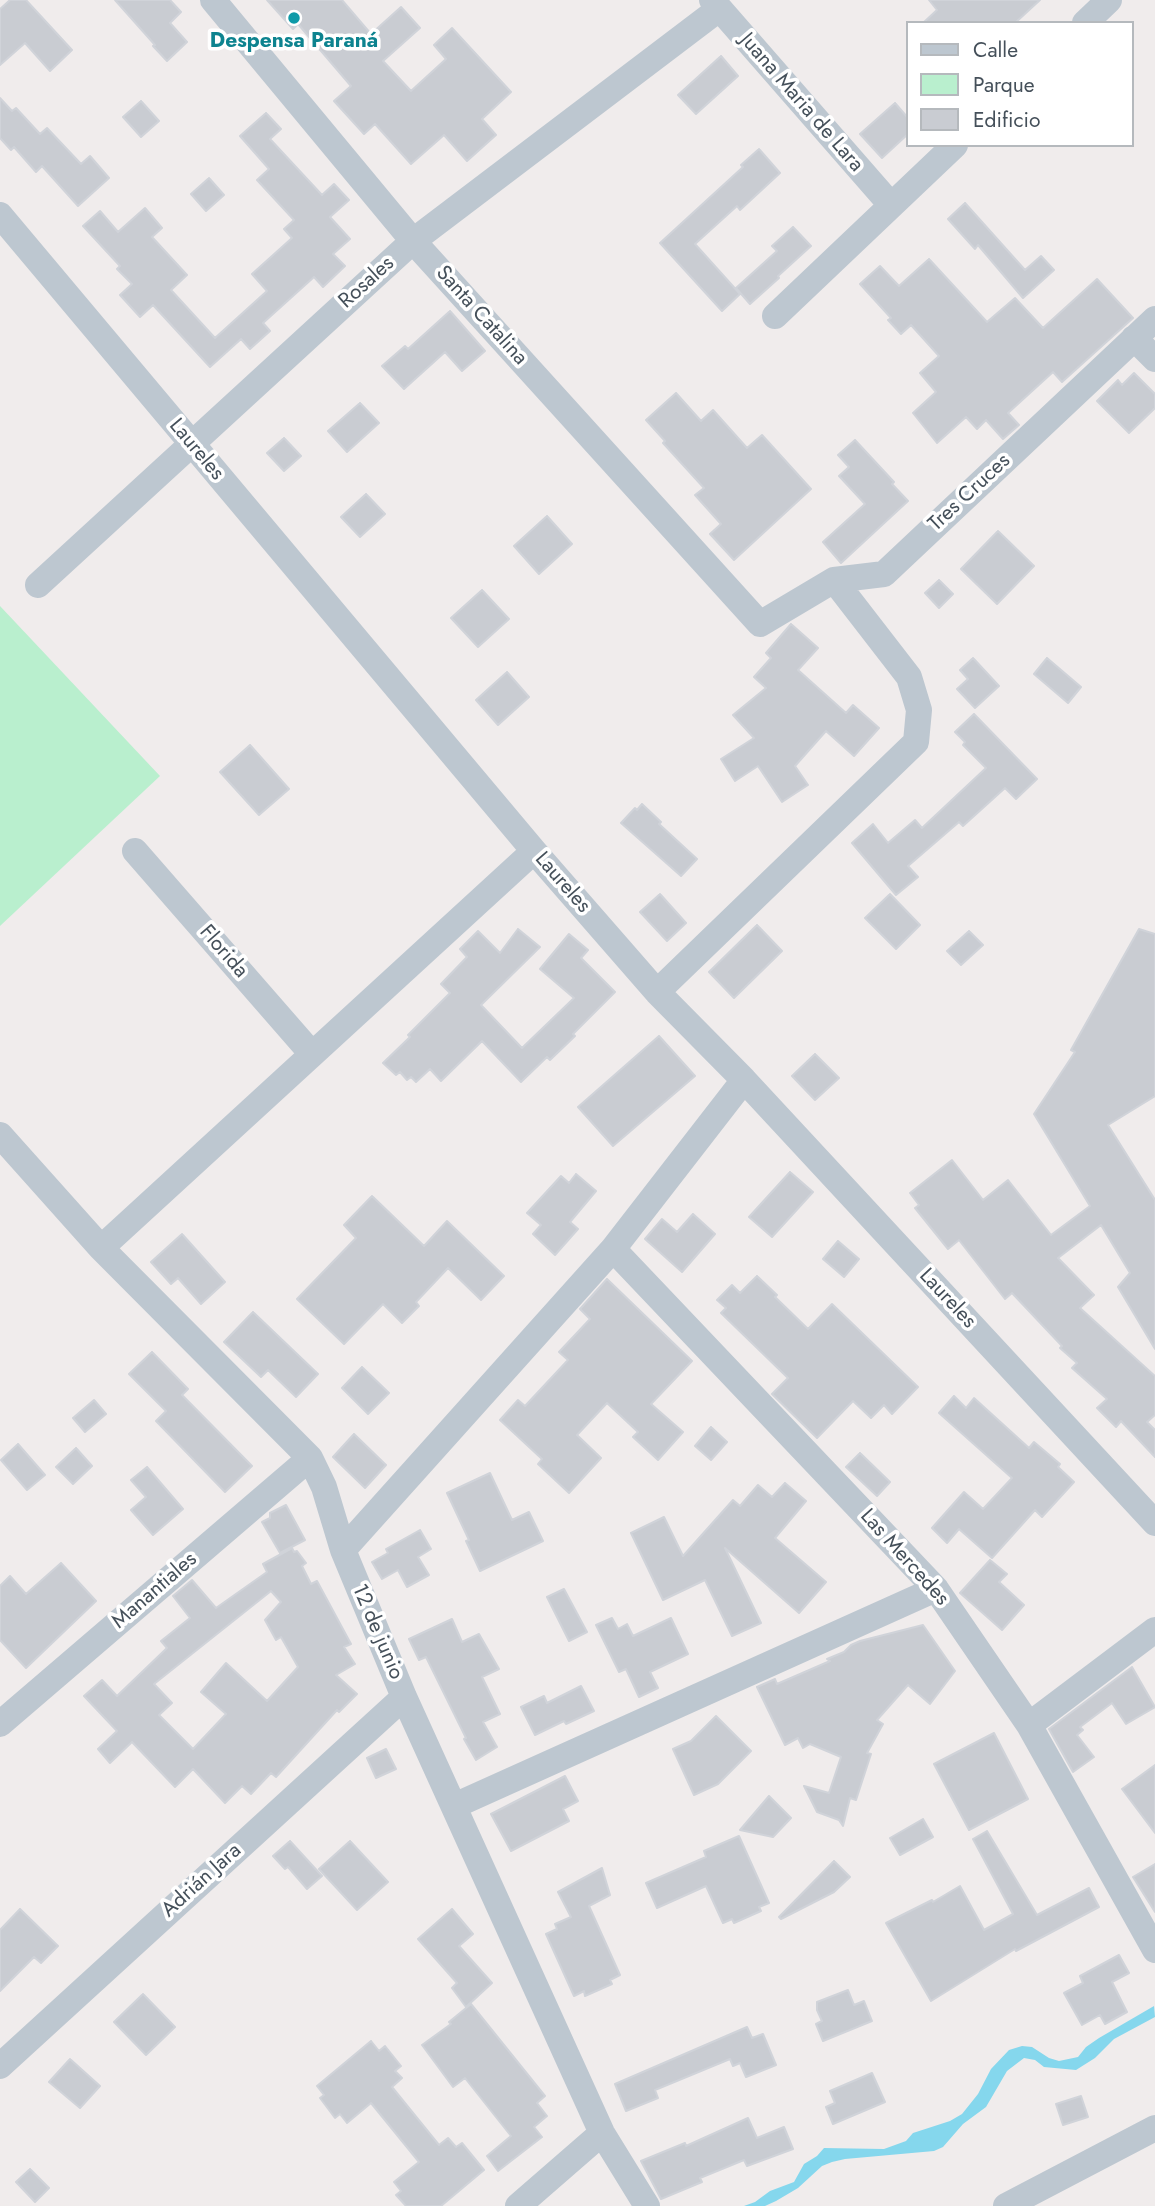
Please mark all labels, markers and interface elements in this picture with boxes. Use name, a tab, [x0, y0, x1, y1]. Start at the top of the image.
marker: Despensa Paraná	[286, 10, 302, 26]
legend	[906, 21, 1134, 147]
street label: Juana Maria de Lara	[734, 28, 868, 178]
place label: Despensa Paraná	[210, 29, 378, 55]
text: Calle	[973, 35, 1018, 65]
text: Parque	[973, 70, 1035, 100]
text: Edificio	[973, 105, 1040, 135]
street label: Rosales	[334, 252, 400, 314]
street label: Santa Catalina	[430, 261, 532, 371]
street label: Laureles	[163, 414, 229, 486]
street label: Tres Cruces	[924, 449, 1016, 537]
street label: Laureles	[529, 847, 595, 919]
street label: Florida	[193, 921, 253, 983]
street label: Laureles	[913, 1264, 981, 1334]
street label: Las Mercedes	[854, 1505, 954, 1611]
street label: Manantiales	[107, 1547, 203, 1635]
street label: 12 de junio	[346, 1581, 408, 1683]
street label: Adrián Jara	[157, 1839, 247, 1923]

